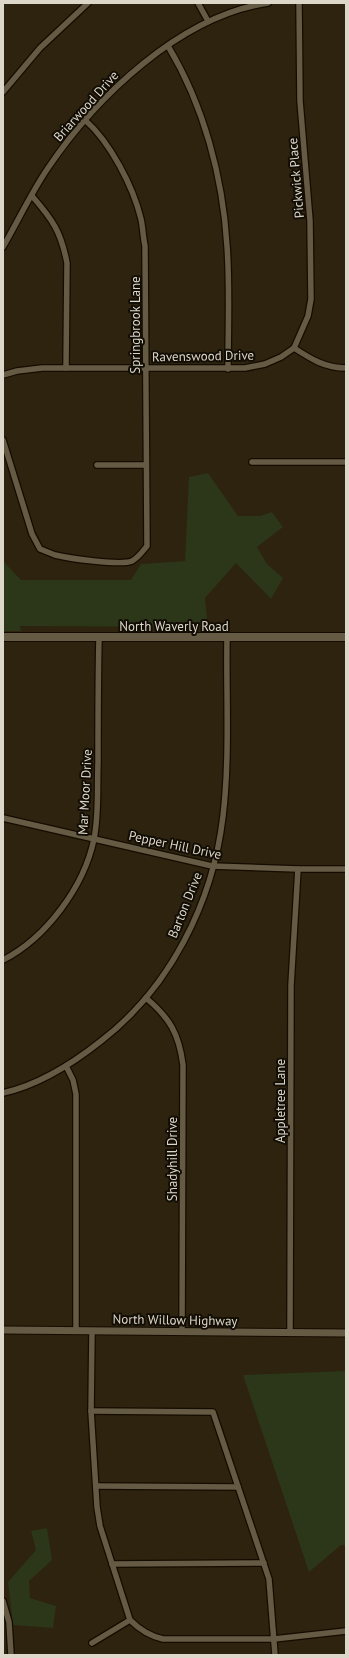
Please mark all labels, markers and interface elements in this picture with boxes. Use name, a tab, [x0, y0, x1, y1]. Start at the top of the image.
street label: Briarwood Drive	[50, 67, 122, 145]
street label: Pickwick Place	[284, 137, 308, 219]
street label: Springbrook Lane	[127, 276, 144, 374]
street label: Ravenswood Drive	[152, 347, 254, 365]
street label: North Waverly Road	[119, 618, 229, 635]
street label: Mar Moor Drive	[74, 749, 96, 835]
street label: Pepper Hill Drive	[127, 827, 223, 863]
street label: Barton Drive	[164, 869, 206, 941]
street label: Appletree Lane	[272, 1059, 289, 1143]
street label: Shadyhill Drive	[164, 1117, 181, 1201]
street label: North Willow Highway	[112, 1310, 238, 1330]

